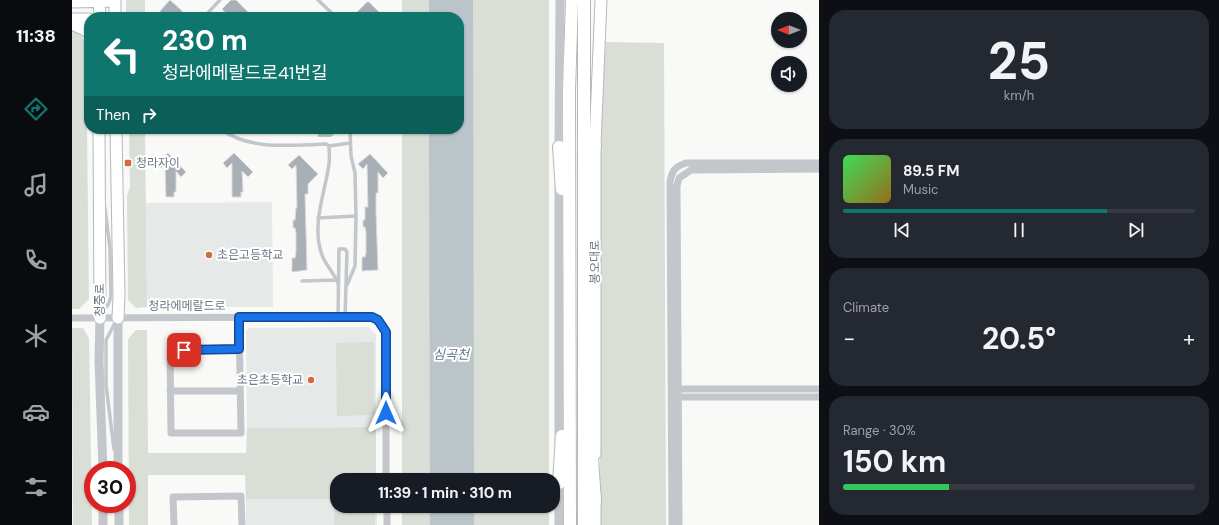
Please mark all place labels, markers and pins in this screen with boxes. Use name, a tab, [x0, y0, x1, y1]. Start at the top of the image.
place label: 청라자이	[136, 155, 180, 171]
marker: 청라자이	[123, 158, 133, 168]
place label: 초은고등학교	[217, 247, 283, 263]
marker: 초은고등학교	[204, 250, 214, 260]
pin	[167, 333, 201, 367]
place label: 초은초등학교	[237, 372, 303, 388]
marker: 초은초등학교	[306, 375, 316, 385]

